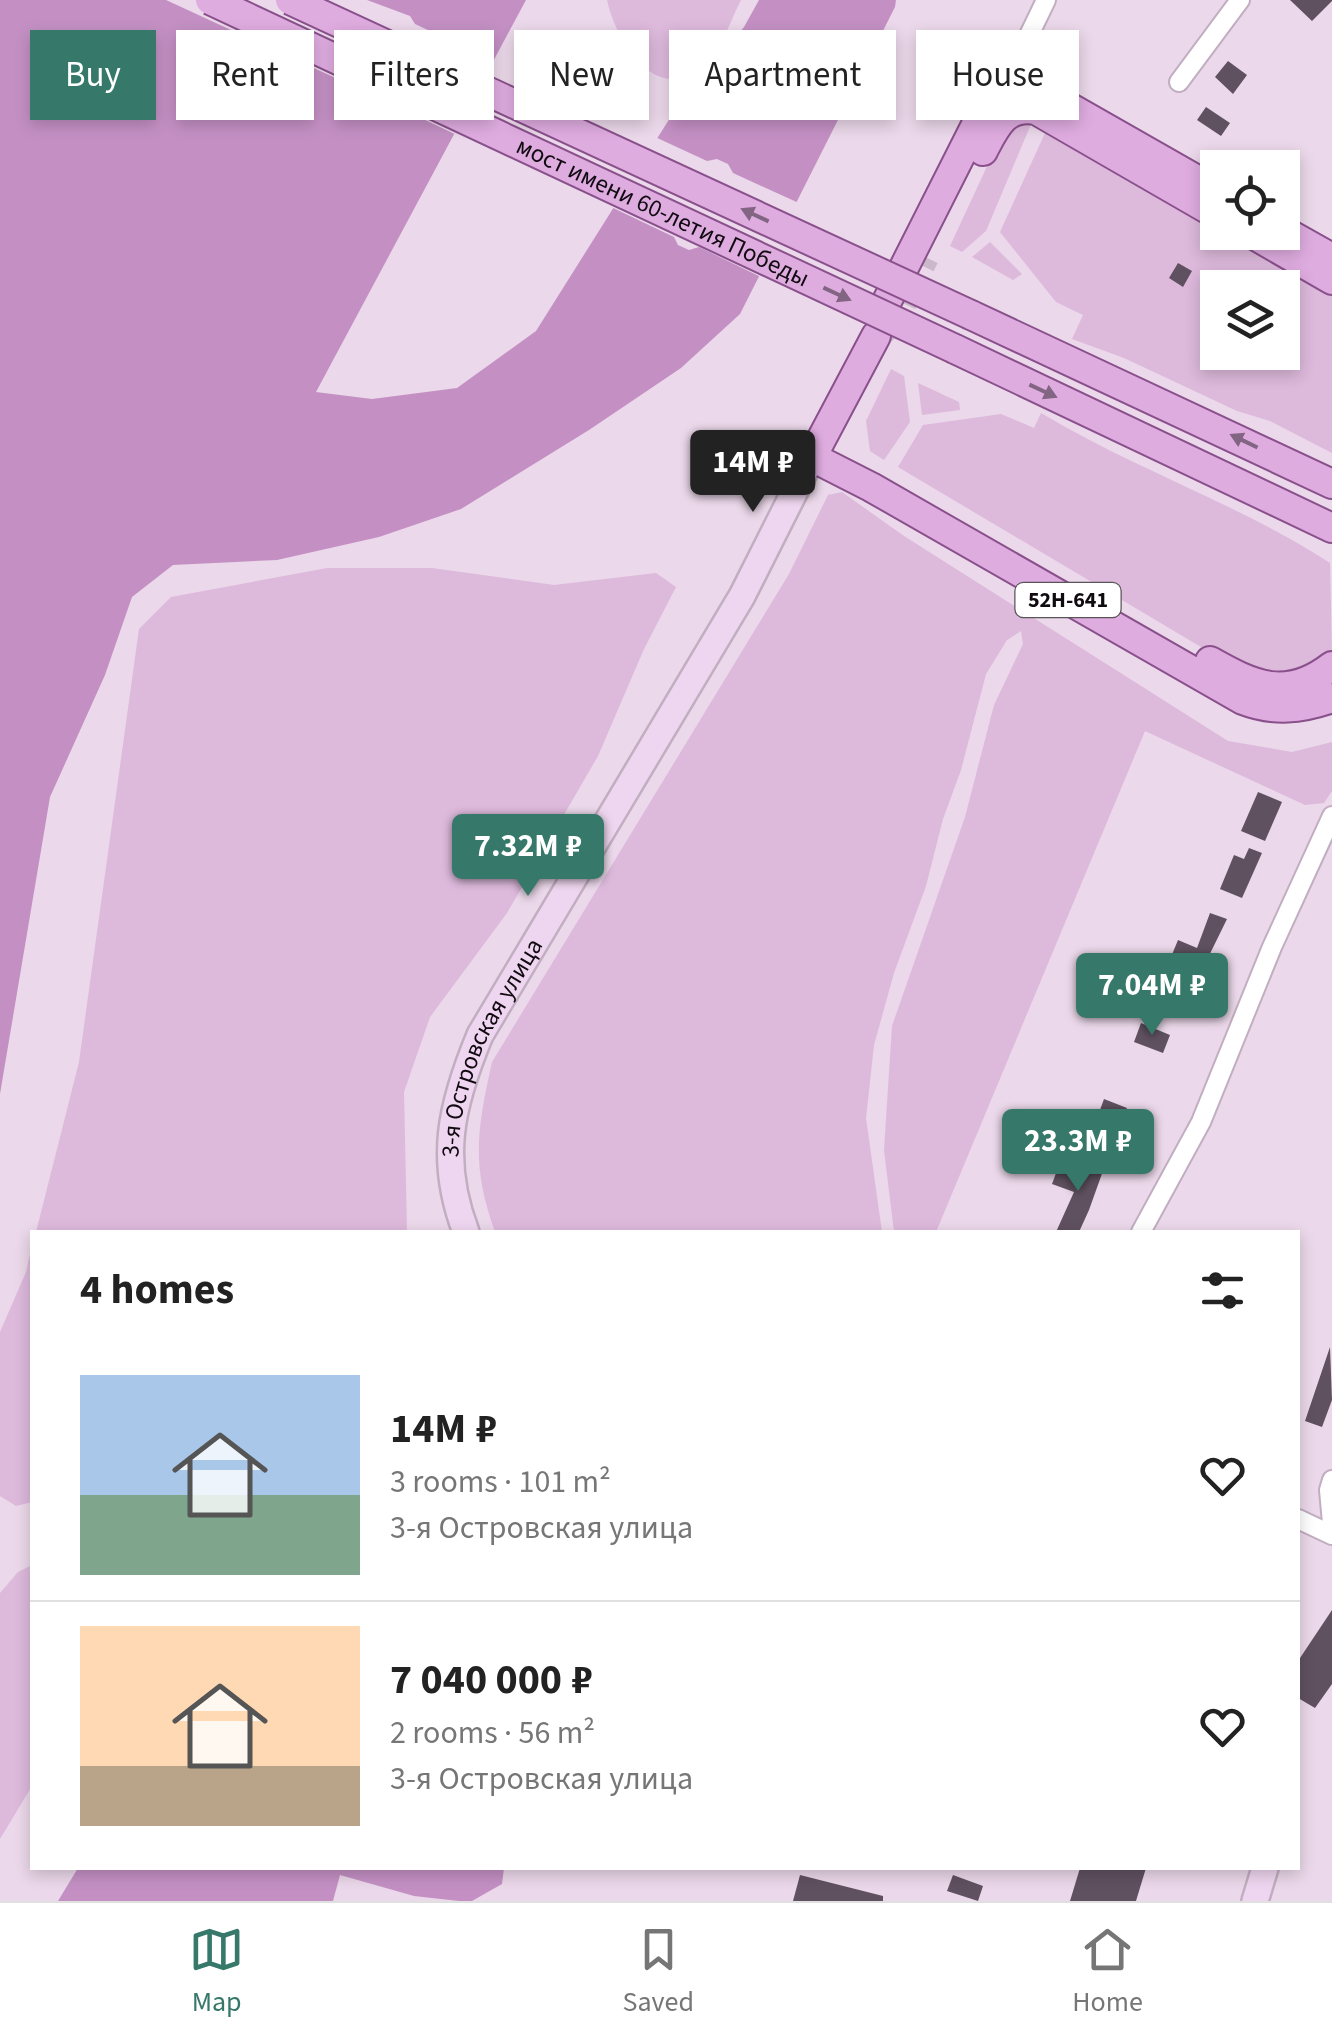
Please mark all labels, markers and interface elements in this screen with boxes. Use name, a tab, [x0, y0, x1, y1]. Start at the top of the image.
chip: Buy	[30, 30, 156, 120]
chip: Rent	[176, 30, 314, 120]
chip: Filters	[334, 30, 494, 120]
chip: New	[514, 30, 649, 120]
chip: Apartment	[669, 30, 896, 120]
chip: House	[916, 30, 1079, 120]
street label: мост имени 60-летия Победы	[510, 128, 815, 296]
map controls	[1200, 150, 1300, 370]
button: locate	[1200, 150, 1300, 250]
one-way arrow	[740, 207, 770, 223]
button: layers	[1200, 270, 1300, 370]
one-way arrow	[822, 286, 852, 302]
one-way arrow	[1028, 383, 1057, 400]
pin: 14M ₽	[683, 430, 823, 515]
one-way arrow	[1230, 433, 1259, 450]
text: 14M ₽	[712, 439, 794, 485]
road number: 52Н-641	[1016, 583, 1120, 617]
pin: 7.32M ₽	[436, 814, 620, 899]
text: 7.32M ₽	[474, 823, 582, 869]
street label: 3-я Островская улица	[432, 931, 552, 1158]
pin: 7.04M ₽	[1060, 953, 1244, 1038]
text: 7.04M ₽	[1098, 962, 1206, 1008]
pin: 23.3M ₽	[986, 1109, 1170, 1194]
text: 23.3M ₽	[1024, 1118, 1132, 1164]
text: 4 homes	[80, 1260, 234, 1320]
icon: filters	[1195, 1263, 1250, 1318]
text: 14M ₽	[390, 1399, 497, 1459]
icon: home	[160, 1415, 280, 1535]
icon: heart	[1195, 1448, 1250, 1503]
text: 3 rooms · 101 m²	[390, 1459, 611, 1505]
text: 3-я Островская улица	[390, 1505, 693, 1551]
text: 7 040 000 ₽	[390, 1650, 593, 1710]
icon: home	[160, 1666, 280, 1786]
icon: heart	[1195, 1699, 1250, 1754]
text: 2 rooms · 56 m²	[390, 1710, 595, 1756]
text: 3-я Островская улица	[390, 1756, 693, 1802]
tab: Map	[189, 1922, 244, 2022]
tab: Saved	[622, 1922, 694, 2022]
tab: Home	[1072, 1922, 1143, 2022]

